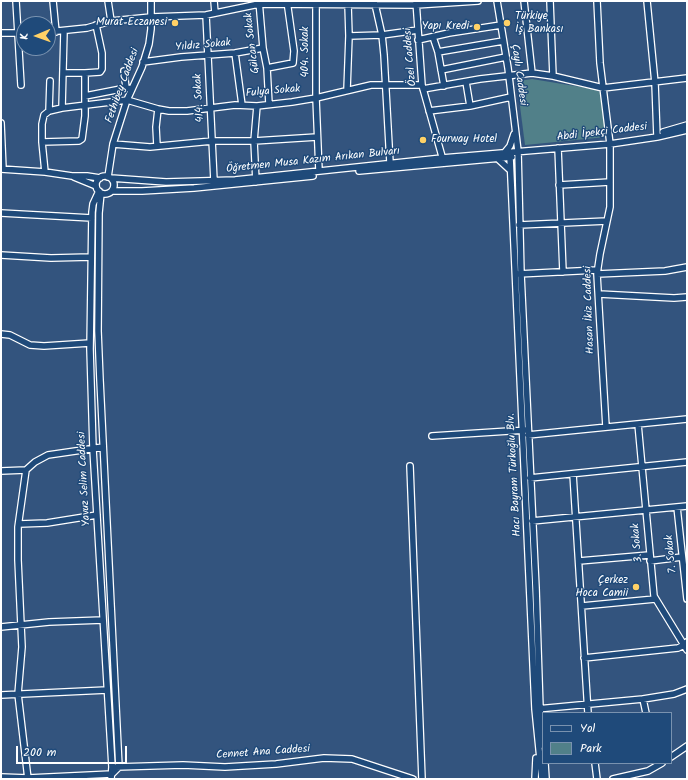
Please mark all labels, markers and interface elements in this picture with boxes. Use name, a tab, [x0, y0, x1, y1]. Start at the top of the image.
place label: Türkiye İş Bankası	[515, 10, 563, 36]
street label: Gülcan Sokak	[243, 12, 263, 74]
north arrow	[16, 16, 56, 56]
place label: Murat Eczanesi	[96, 16, 167, 30]
marker: Murat Eczanesi	[170, 18, 180, 28]
marker: Türkiye İş Bankası	[502, 18, 512, 28]
place label: Yapı Kredi	[422, 20, 469, 34]
marker: Yapı Kredi	[472, 22, 482, 32]
street label: 404. Sokak	[299, 27, 313, 77]
street label: Özel Caddesi	[402, 27, 420, 87]
text: K	[16, 33, 34, 40]
street label: Yıldız Sokak	[175, 37, 231, 55]
street label: Çaylı Caddesi	[507, 43, 529, 107]
street label: Fethibey Caddesi	[103, 47, 143, 125]
street label: 414. Sokak	[192, 73, 208, 123]
street label: Fulya Sokak	[245, 83, 301, 101]
street label: Abdi İpekçi Caddesi	[556, 121, 648, 145]
place label: Fourway Hotel	[431, 133, 497, 147]
marker: Fourway Hotel	[418, 135, 428, 145]
street label: Öğretmen Musa Kazım Arıkan Bulvarı	[225, 145, 401, 177]
street label: Hasan İkiz Caddesi	[582, 266, 598, 354]
street label: Hacı Bayram Türkoğlu Blv.	[505, 413, 525, 537]
street label: Yavuz Selim Caddesi	[76, 431, 94, 527]
street label: 3. Sokak	[630, 523, 646, 563]
street label: 7. Sokak	[663, 534, 681, 574]
place label: Çerkez Hoca Camii	[575, 574, 628, 600]
marker: Çerkez Hoca Camii	[631, 582, 641, 592]
legend	[542, 712, 672, 764]
text: Yol	[580, 719, 595, 738]
scale bar	[18, 738, 129, 764]
text: Park	[580, 739, 602, 758]
text: 200 m	[23, 743, 56, 762]
street label: Cennet Ana Caddesi	[216, 743, 310, 763]

